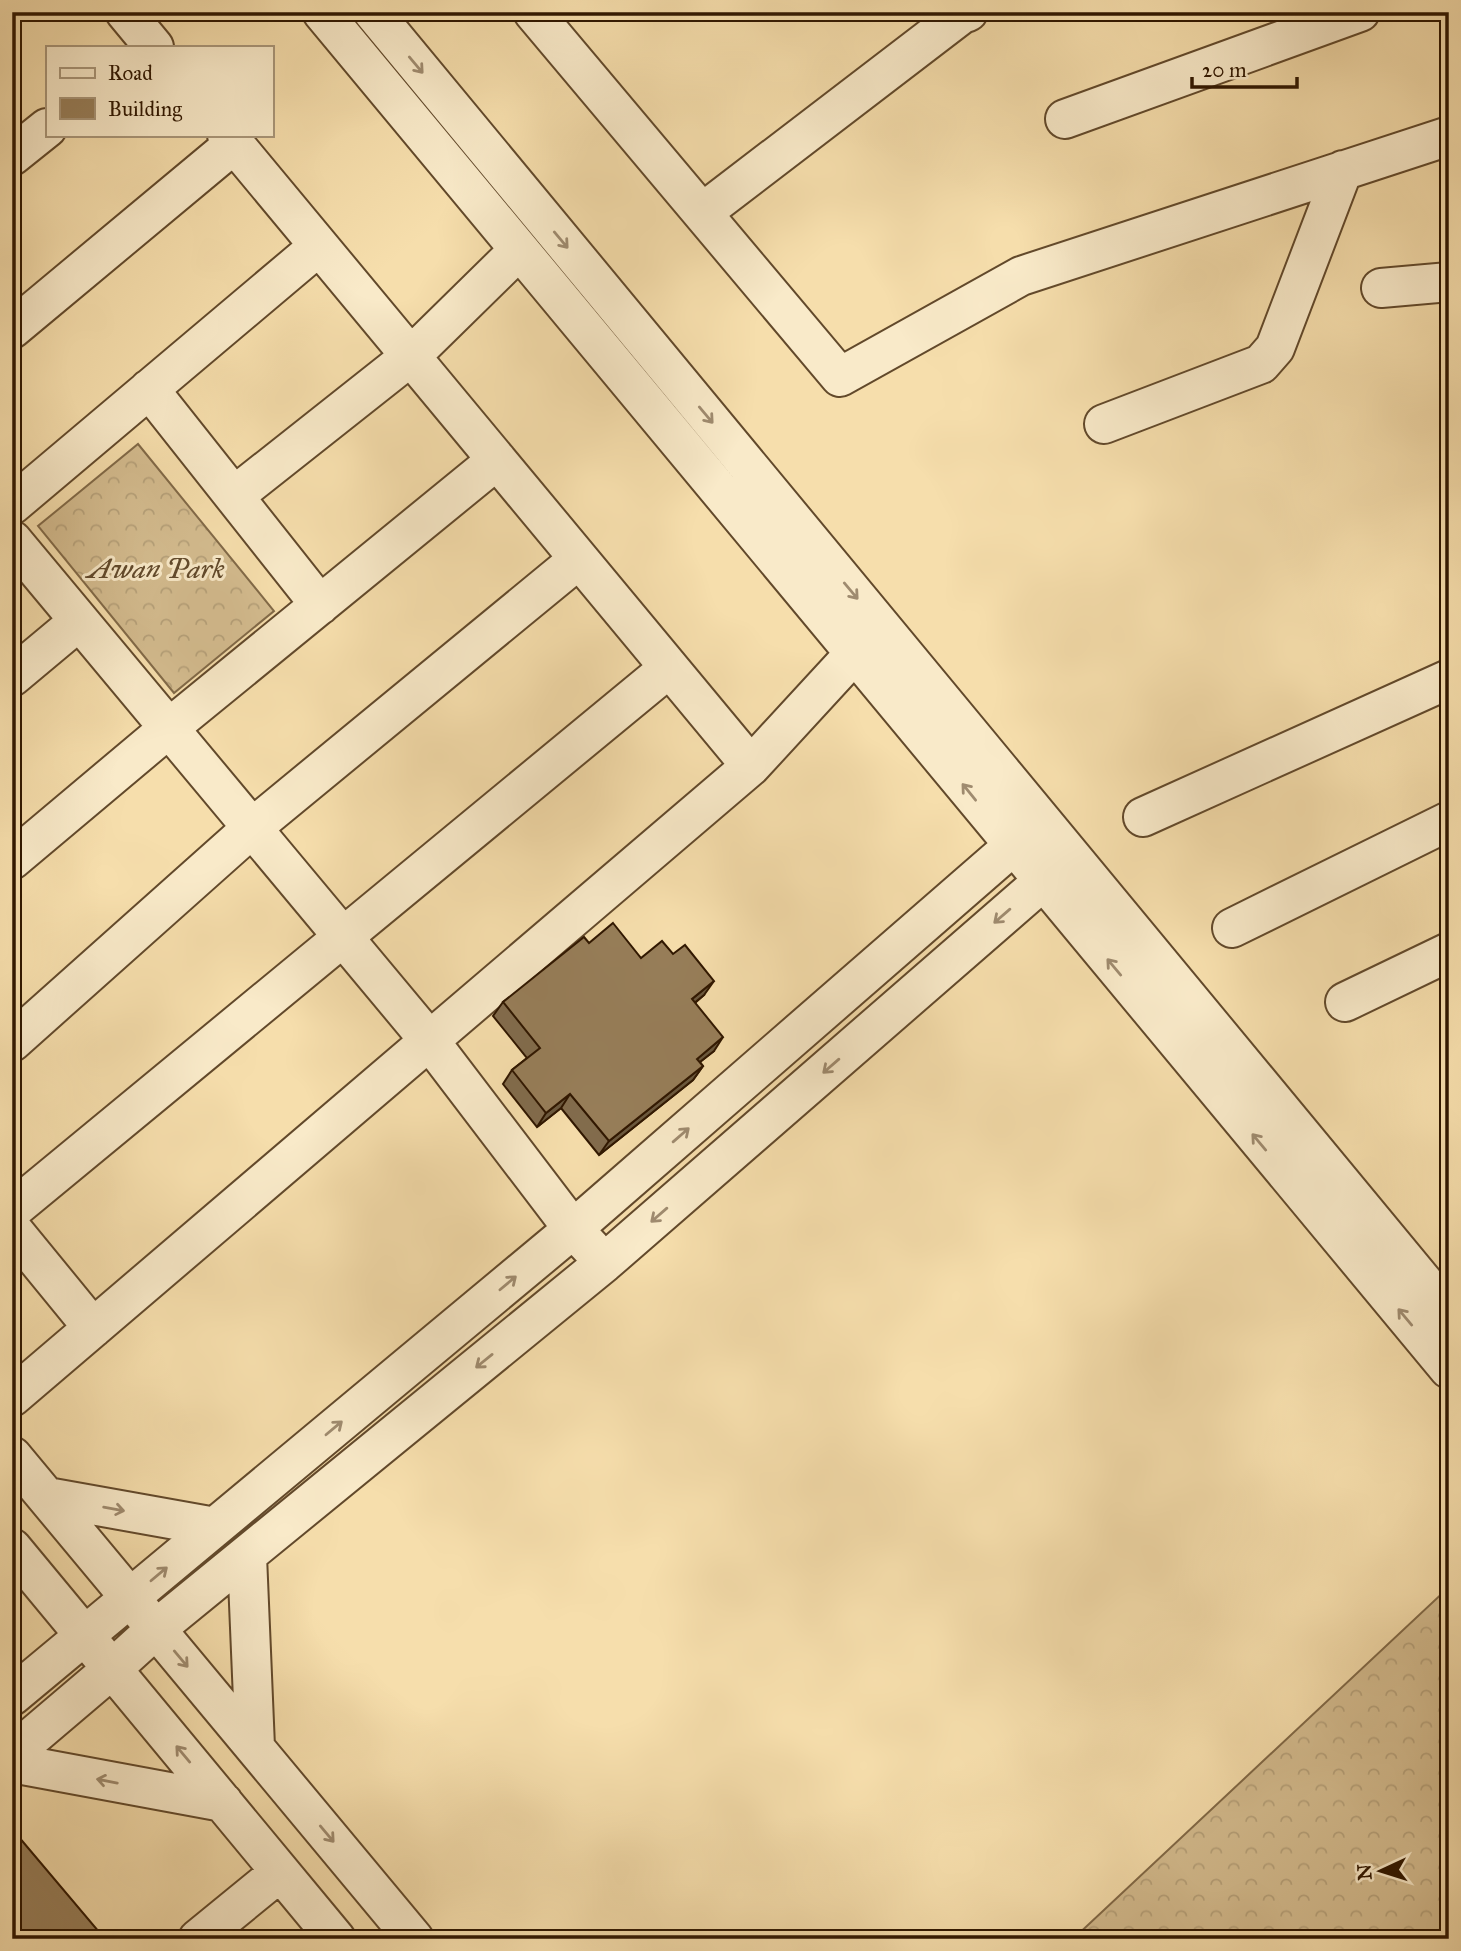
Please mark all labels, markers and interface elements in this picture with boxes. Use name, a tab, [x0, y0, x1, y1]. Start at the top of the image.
legend	[46, 46, 273, 136]
scale bar	[1192, 46, 1296, 90]
one-way arrow	[408, 55, 424, 73]
text: 20 m	[1202, 57, 1247, 83]
text: Road	[108, 60, 153, 86]
text: Building	[108, 96, 182, 122]
one-way arrow	[553, 231, 569, 249]
one-way arrow	[698, 406, 714, 424]
park label: Awan Park	[84, 551, 225, 586]
one-way arrow	[843, 581, 859, 599]
one-way arrow	[961, 783, 976, 801]
one-way arrow	[994, 908, 1012, 924]
one-way arrow	[1106, 959, 1122, 977]
one-way arrow	[822, 1058, 840, 1074]
one-way arrow	[672, 1127, 690, 1143]
one-way arrow	[1252, 1133, 1267, 1151]
one-way arrow	[650, 1207, 668, 1223]
one-way arrow	[499, 1275, 517, 1291]
one-way arrow	[1397, 1308, 1413, 1326]
one-way arrow	[476, 1353, 494, 1369]
one-way arrow	[324, 1420, 342, 1436]
one-way arrow	[102, 1503, 125, 1516]
one-way arrow	[149, 1566, 167, 1582]
one-way arrow	[173, 1649, 189, 1667]
one-way arrow	[175, 1746, 191, 1764]
one-way arrow	[96, 1774, 119, 1787]
one-way arrow	[319, 1824, 335, 1842]
north arrow	[1346, 1836, 1416, 1906]
text: N	[1353, 1863, 1377, 1881]

